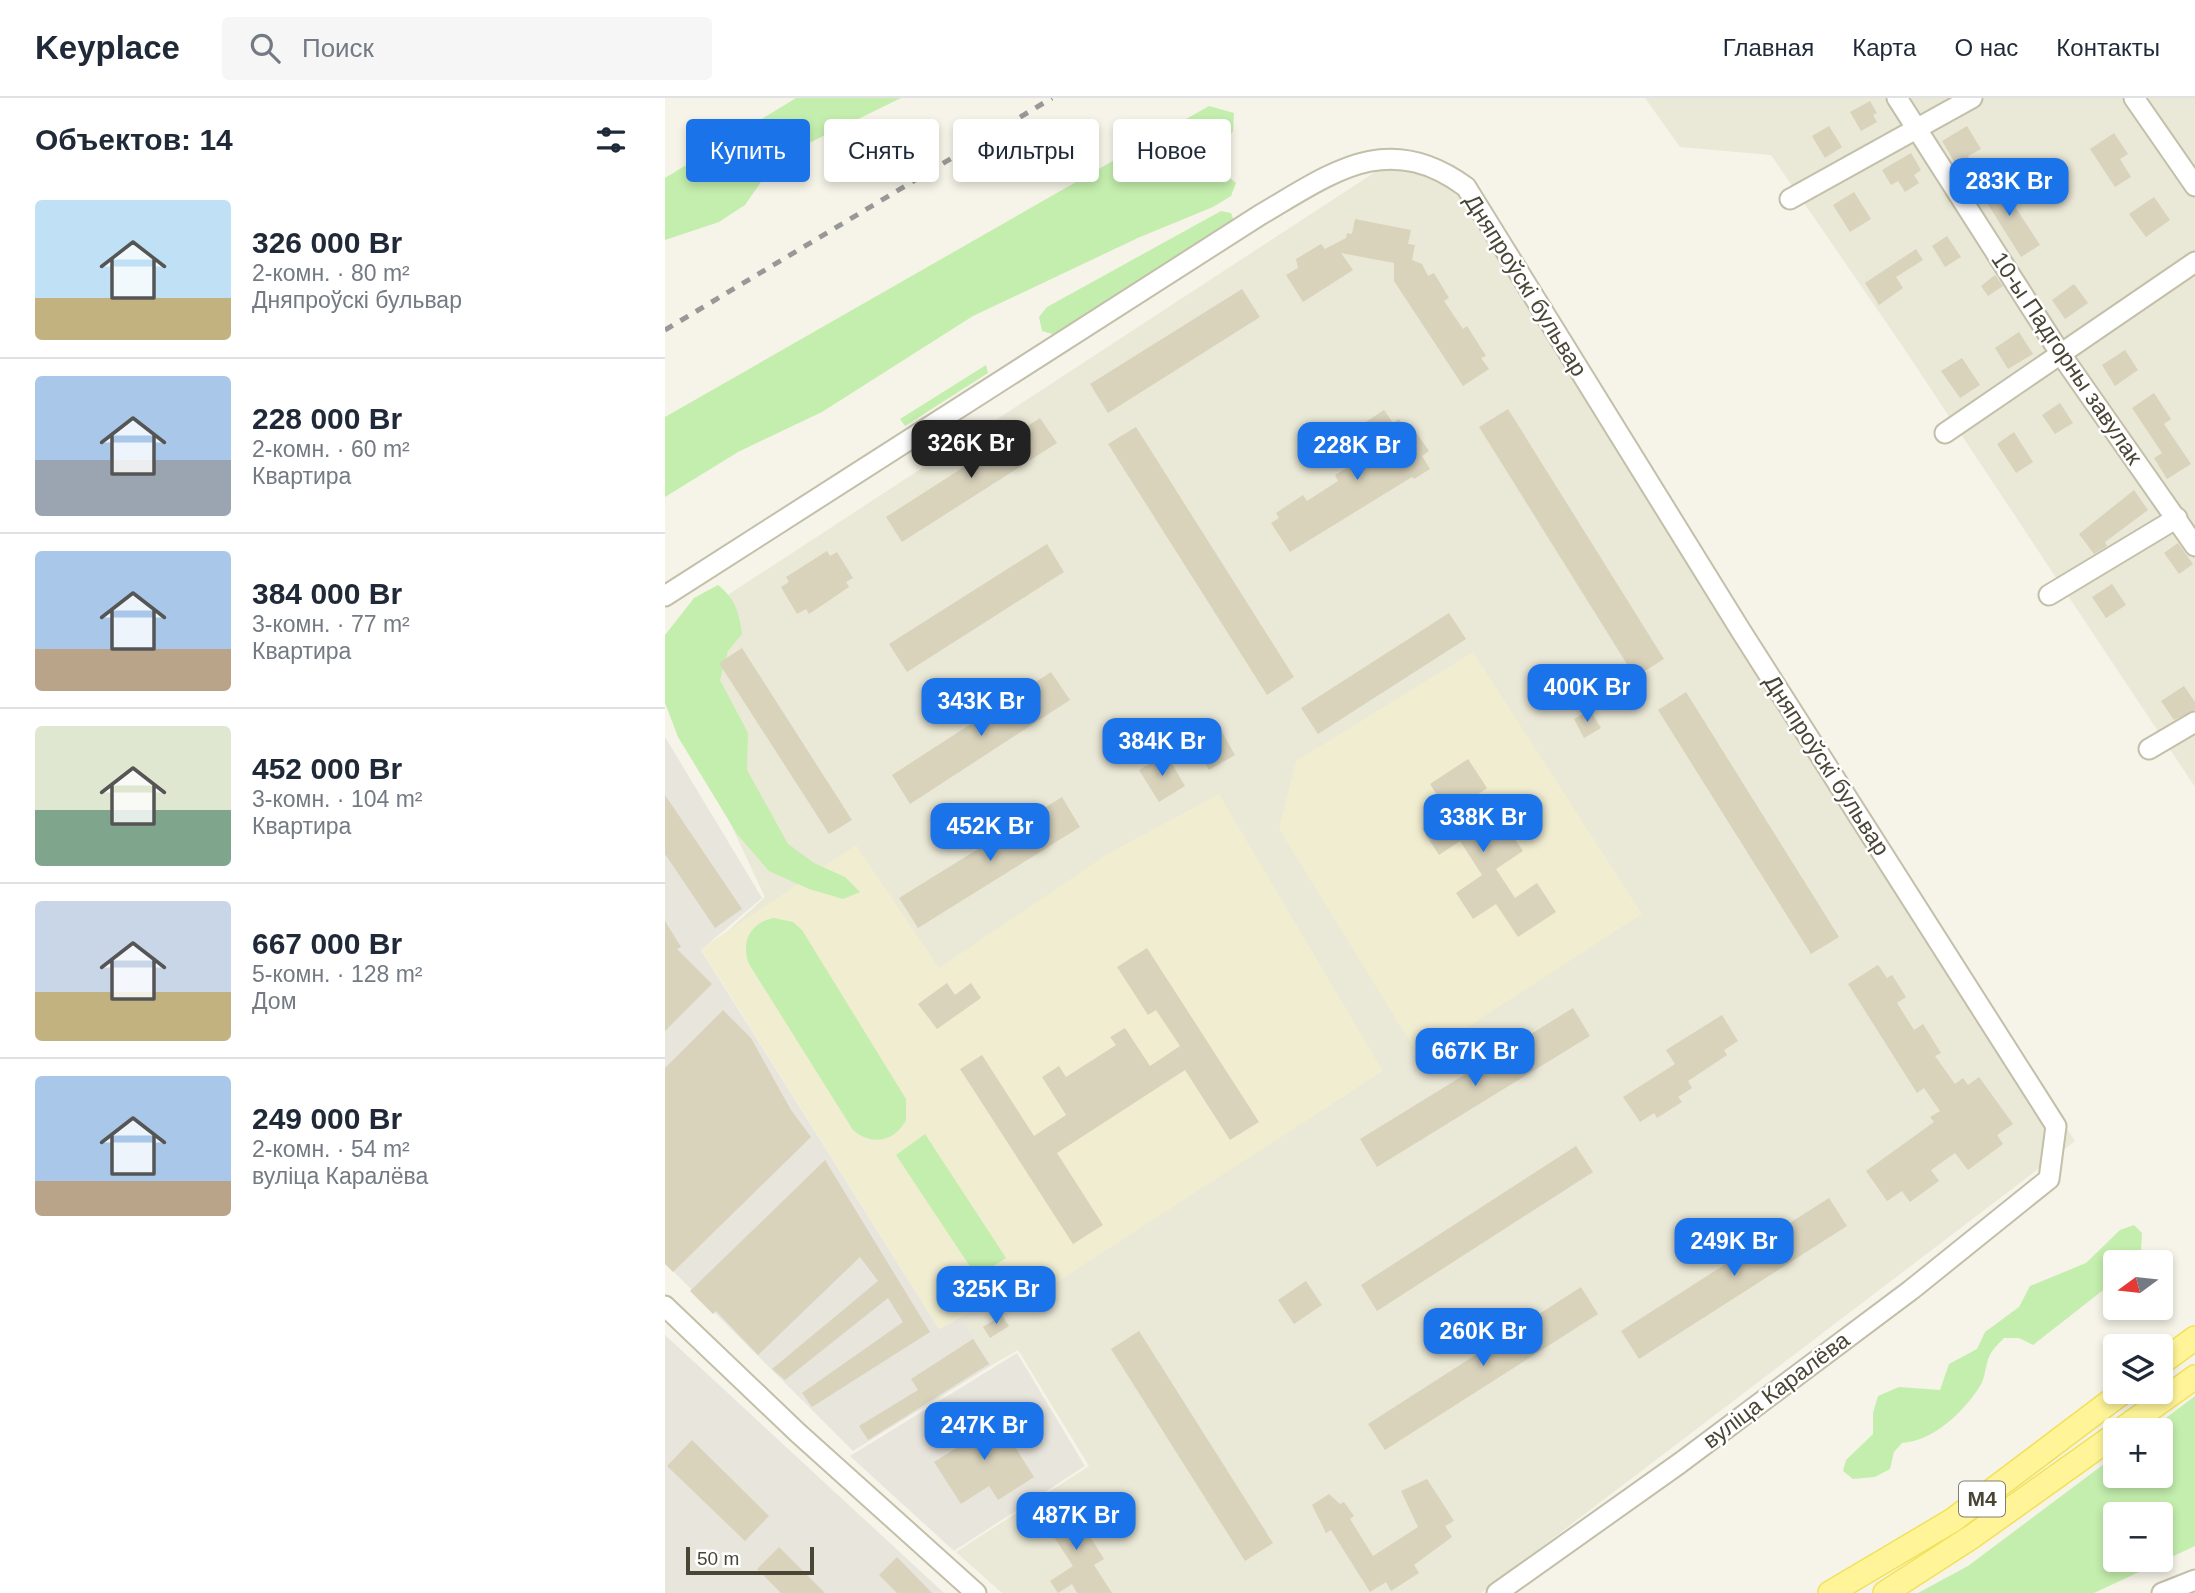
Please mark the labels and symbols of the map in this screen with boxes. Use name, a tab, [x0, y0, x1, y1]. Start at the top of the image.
pin: 283K Br	[1944, 158, 2074, 218]
street label: Дняпроўскі бульвар	[1459, 189, 1593, 381]
street label: 10-ы Падгорны завулак	[1986, 247, 2148, 470]
pin: 326K Br	[906, 420, 1036, 480]
pin: 228K Br	[1292, 422, 1422, 482]
pin: 400K Br	[1522, 664, 1652, 724]
street label: Дняпроўскі бульвар	[1759, 670, 1895, 860]
pin: 343K Br	[916, 678, 1046, 738]
pin: 384K Br	[1097, 718, 1227, 778]
pin: 338K Br	[1418, 794, 1548, 854]
pin: 452K Br	[925, 804, 1055, 863]
pin: 667K Br	[1410, 1028, 1540, 1088]
pin: 249K Br	[1669, 1218, 1799, 1278]
north arrow	[2103, 1250, 2173, 1320]
pin: 325K Br	[931, 1266, 1061, 1326]
pin: 260K Br	[1418, 1308, 1548, 1368]
street label: вуліца Каралёва	[1698, 1326, 1854, 1453]
pin: 247K Br	[919, 1402, 1049, 1462]
road number: М4	[1959, 1482, 2005, 1516]
pin: 487K Br	[1011, 1492, 1141, 1552]
scale bar	[686, 1544, 814, 1576]

